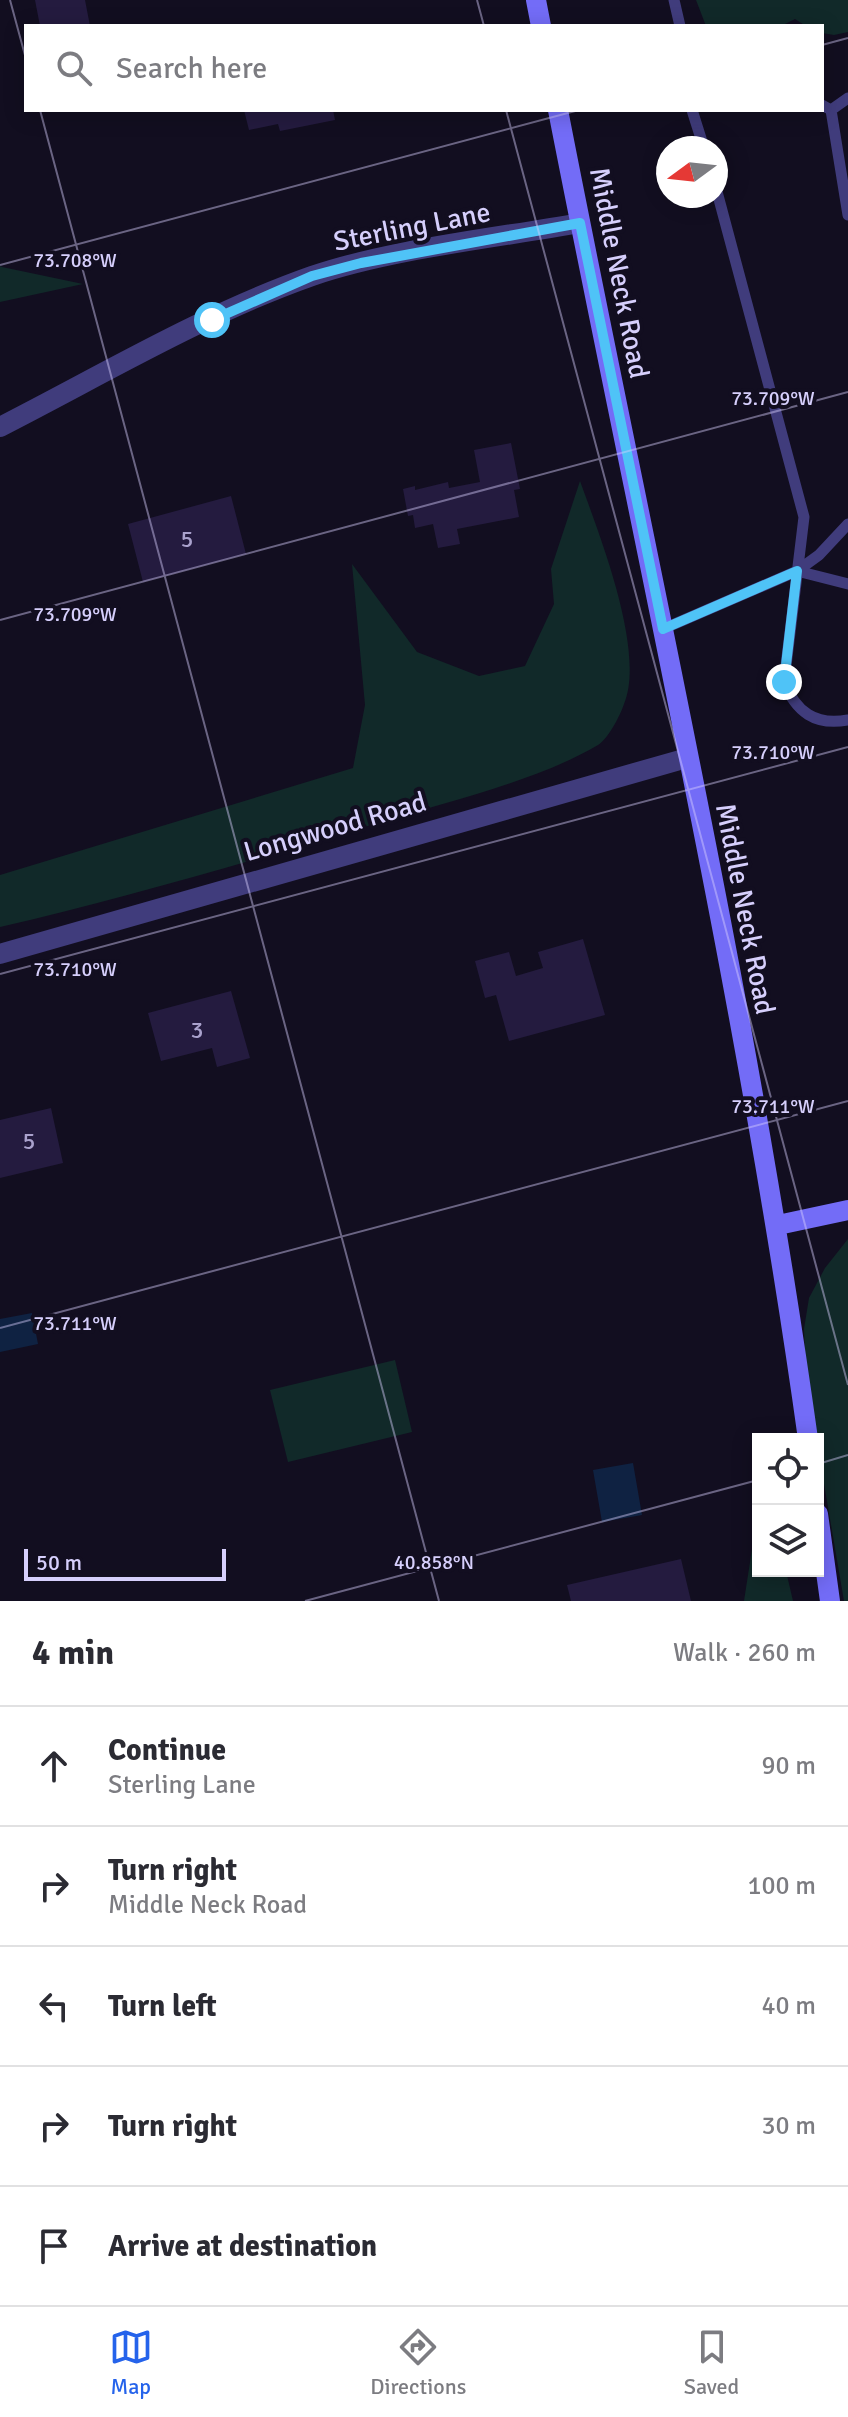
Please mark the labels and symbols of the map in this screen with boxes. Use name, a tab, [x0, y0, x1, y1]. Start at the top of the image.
north arrow	[656, 136, 728, 208]
street label: Middle Neck Road	[582, 165, 656, 381]
street label: Sterling Lane	[331, 195, 493, 259]
text: 73.708°W	[33, 248, 117, 273]
route start	[194, 302, 230, 338]
text: 73.709°W	[731, 386, 815, 411]
house number: 5	[181, 524, 193, 554]
text: 73.709°W	[33, 602, 117, 627]
route end	[766, 664, 802, 700]
text: 73.710°W	[731, 740, 815, 765]
street label: Longwood Road	[240, 785, 430, 869]
street label: Middle Neck Road	[708, 801, 782, 1017]
text: 73.710°W	[33, 957, 117, 982]
house number: 3	[191, 1015, 203, 1045]
text: 73.711°W	[731, 1094, 815, 1119]
house number: 5	[23, 1126, 35, 1156]
text: 73.711°W	[33, 1311, 117, 1336]
scale bar	[24, 1545, 226, 1581]
text: 40.858°N	[394, 1550, 474, 1575]

